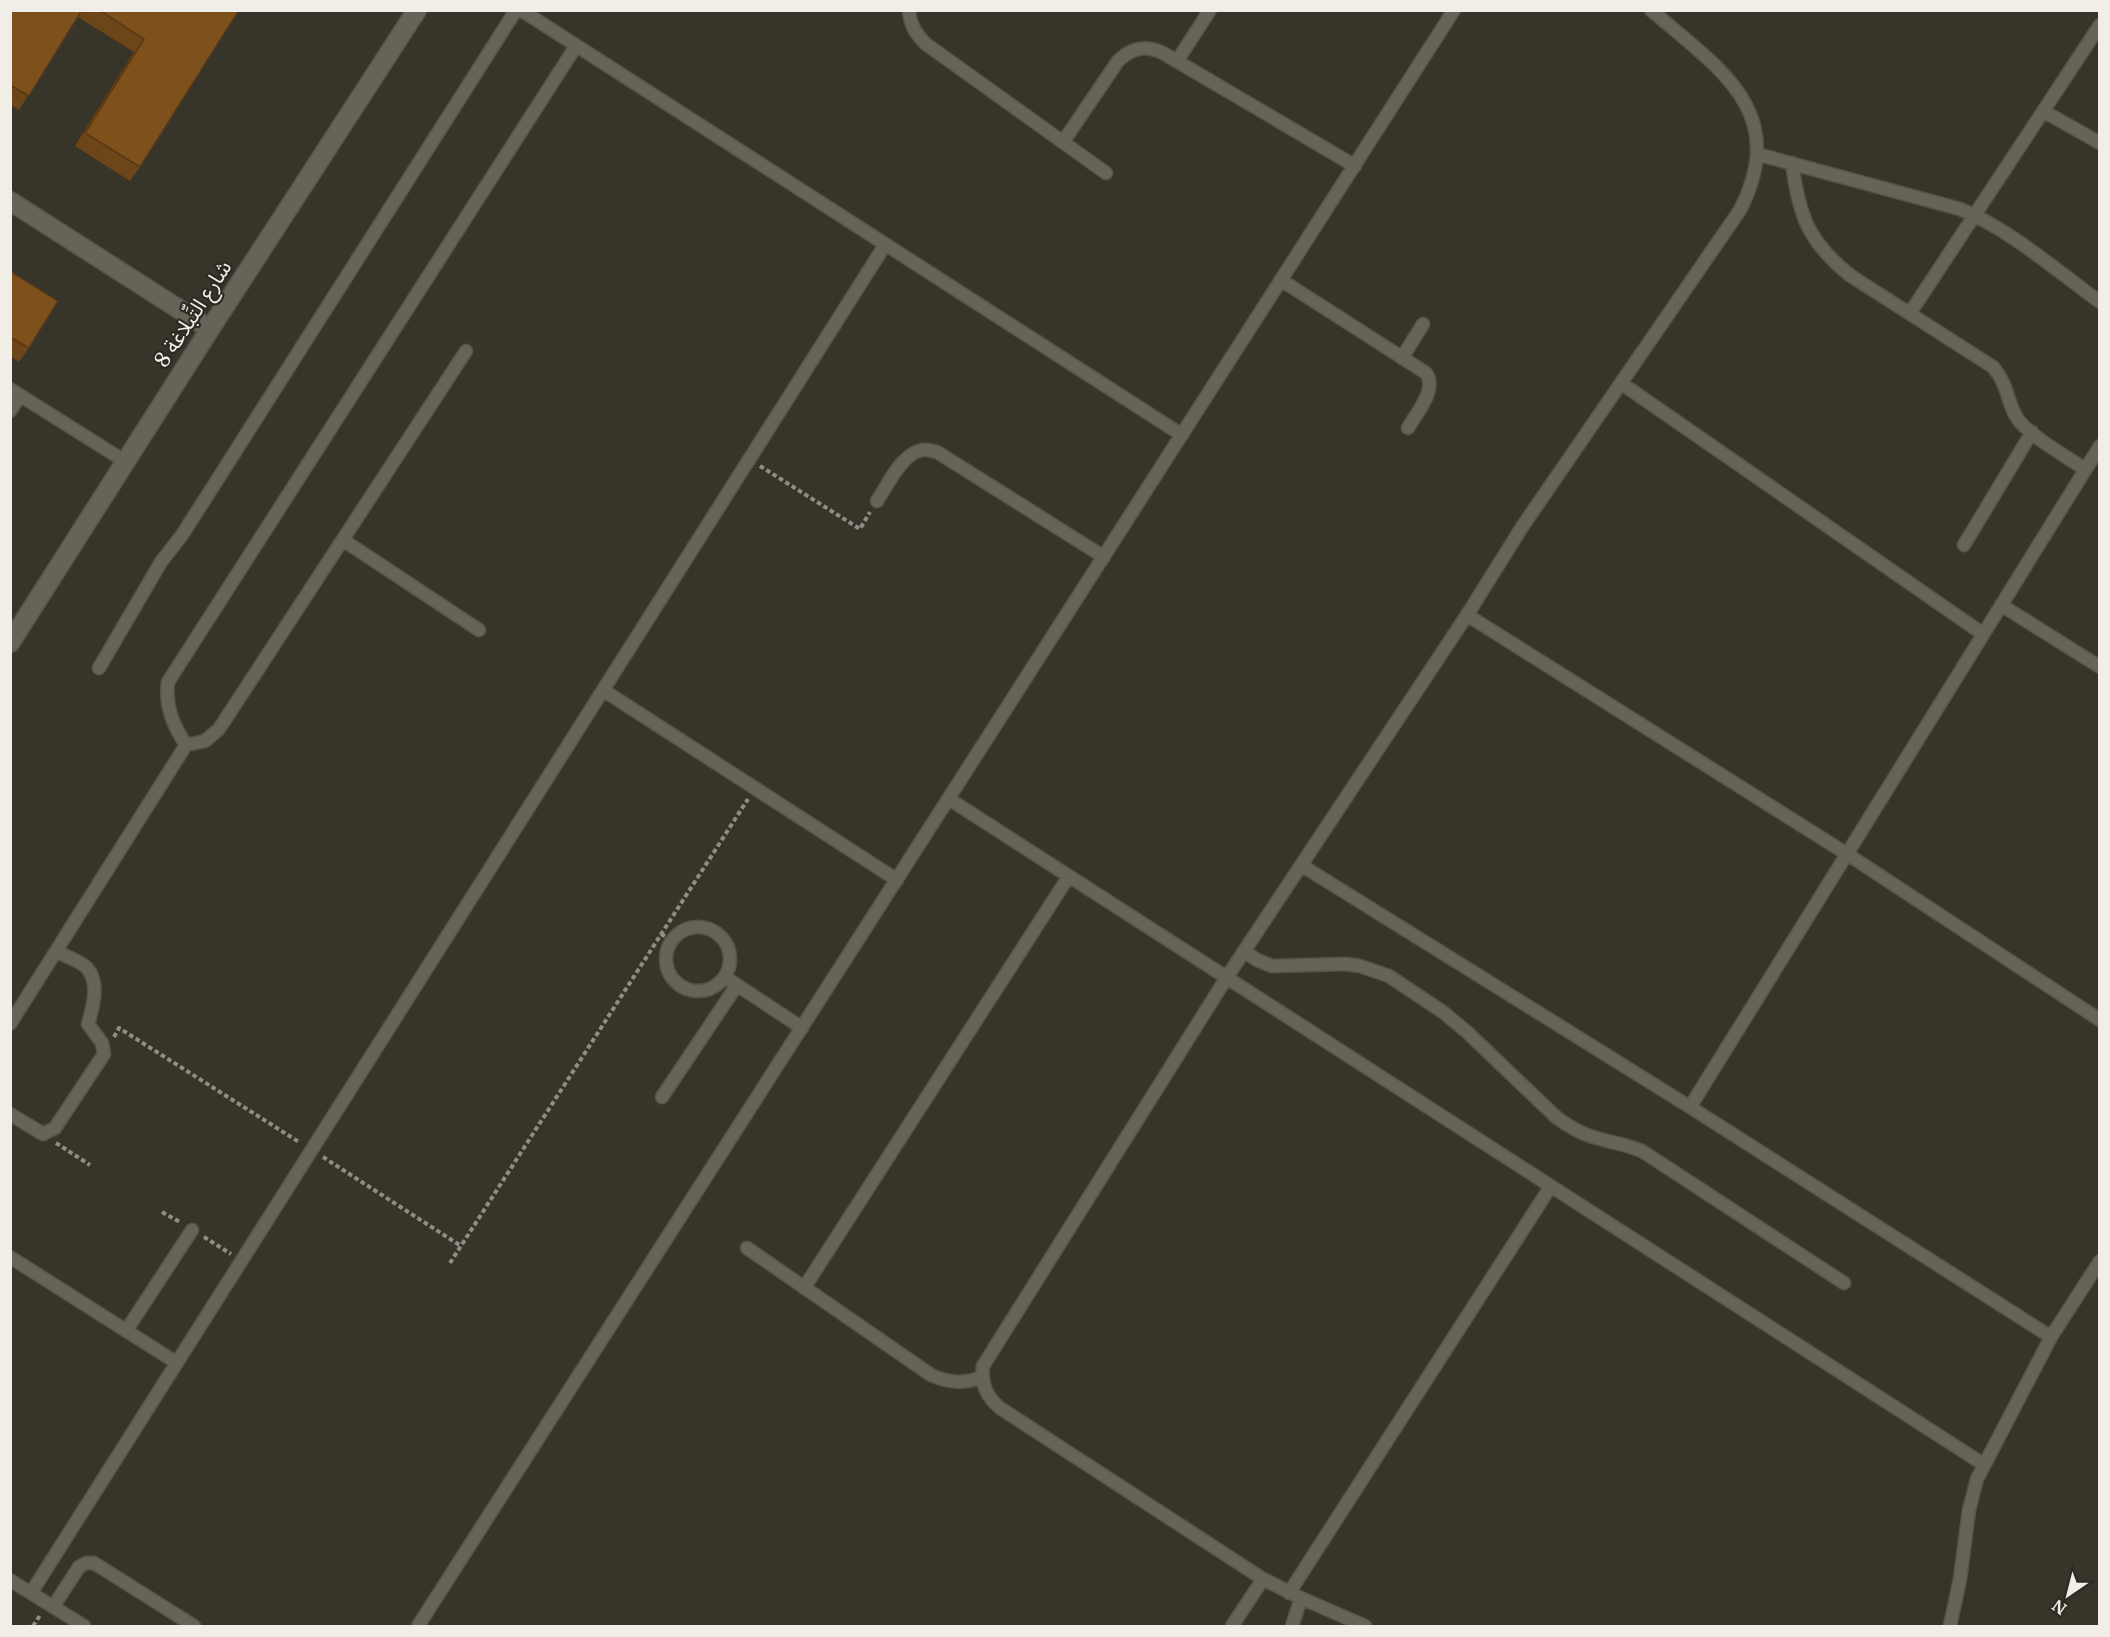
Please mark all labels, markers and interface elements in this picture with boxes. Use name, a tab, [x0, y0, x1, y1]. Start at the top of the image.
street label: شارع التِّبلاغة 8	[147, 254, 239, 373]
north arrow	[2038, 1565, 2098, 1625]
text: N	[2048, 1595, 2070, 1619]

